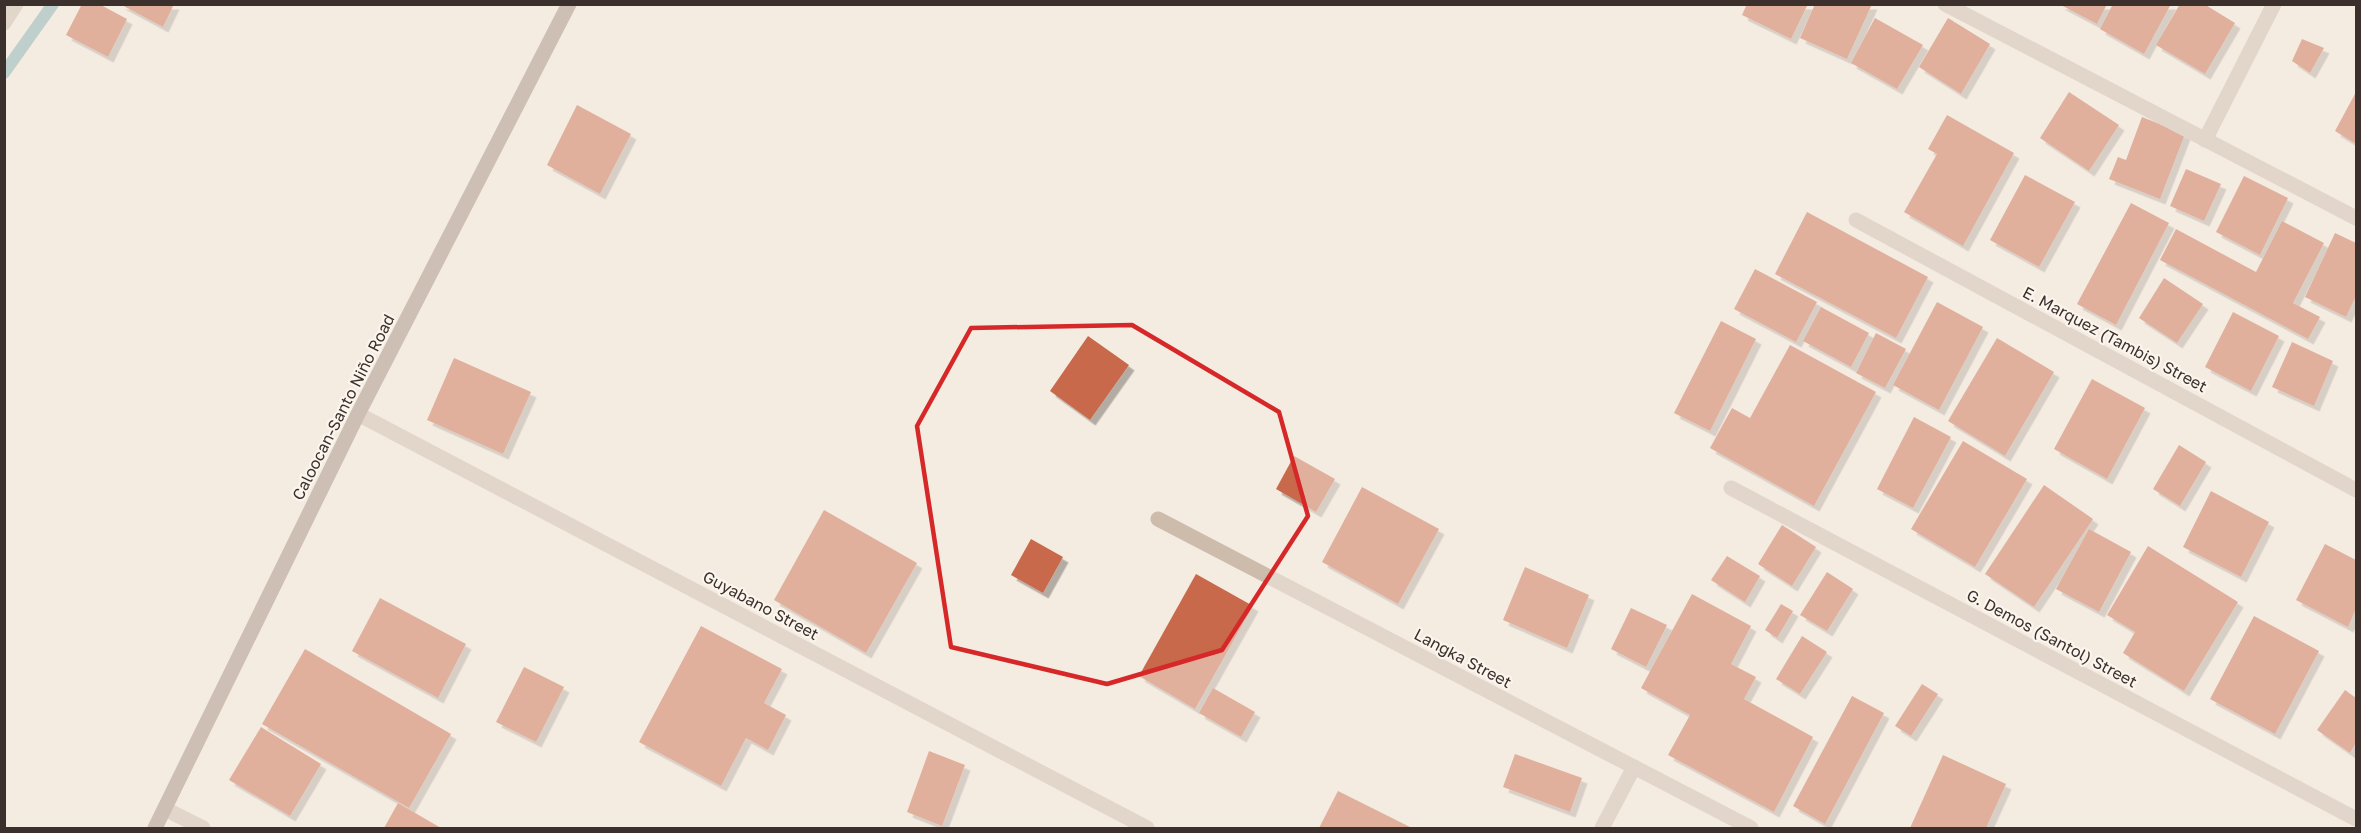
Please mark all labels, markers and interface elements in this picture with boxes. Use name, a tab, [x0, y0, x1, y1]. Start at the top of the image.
street label: E. Marquez (Tambis) Street	[2019, 282, 2211, 396]
street label: Caloocan-Santo Niño Road	[287, 311, 399, 503]
street label: Guyabano Street	[700, 566, 822, 644]
street label: G. Demos (Santol) Street	[1963, 585, 2141, 691]
street label: Langka Street	[1411, 624, 1515, 692]

